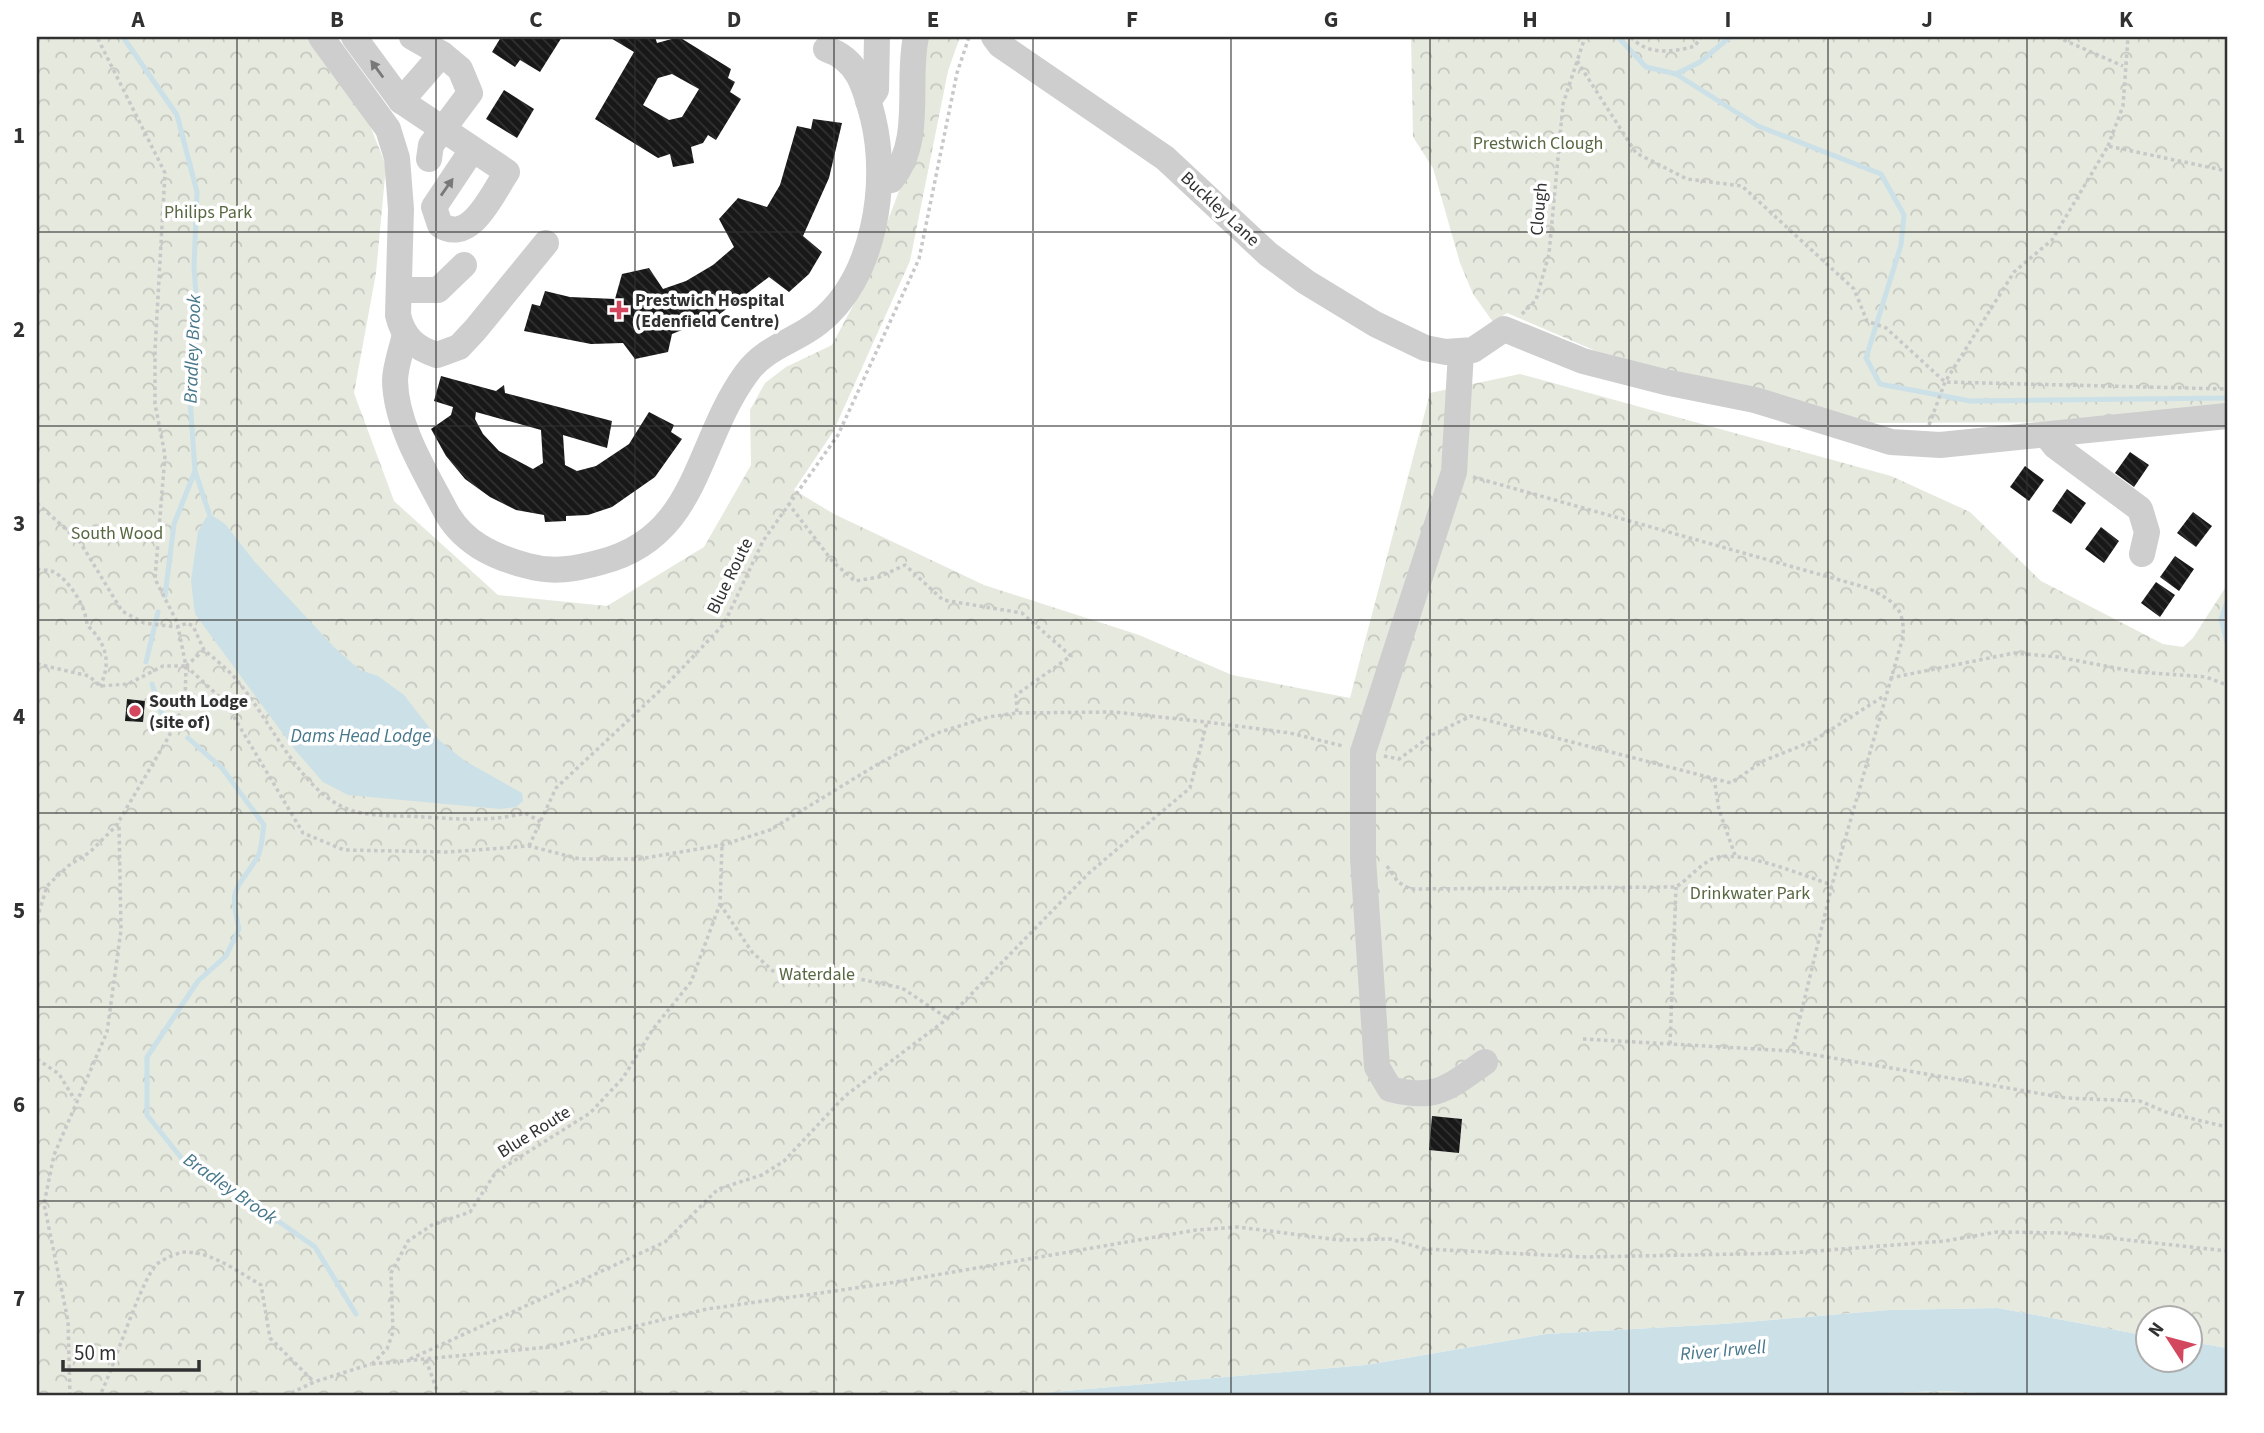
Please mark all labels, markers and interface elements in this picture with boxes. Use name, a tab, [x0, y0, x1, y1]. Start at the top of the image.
text: A	[130, 3, 145, 36]
text: B	[330, 3, 344, 36]
text: C	[529, 3, 543, 36]
text: D	[727, 3, 741, 36]
text: E	[927, 3, 939, 36]
text: F	[1126, 3, 1138, 36]
text: G	[1324, 3, 1338, 36]
text: H	[1522, 3, 1538, 36]
text: I	[1725, 3, 1731, 36]
text: J	[1921, 3, 1933, 36]
text: K	[2119, 3, 2134, 36]
one-way arrow	[371, 60, 385, 78]
text: 1	[13, 119, 25, 152]
park label: Prestwich Clough	[1473, 131, 1603, 156]
street label: Buckley Lane	[1175, 166, 1265, 252]
one-way arrow	[440, 177, 453, 196]
street label: Clough	[1524, 181, 1554, 237]
park label: Philips Park	[164, 200, 252, 225]
place label: Prestwich Hospital (Edenfield Centre)	[635, 288, 784, 334]
water label: Bradley Brook	[178, 293, 208, 404]
marker: Prestwich Hospital (Edenfield Centre)	[609, 300, 629, 320]
text: 2	[13, 313, 25, 346]
text: 3	[13, 507, 25, 540]
park label: South Wood	[71, 521, 163, 546]
street label: Blue Route	[701, 534, 759, 618]
place label: South Lodge (site of)	[149, 689, 248, 735]
text: 4	[13, 700, 25, 733]
marker: South Lodge (site of)	[127, 703, 143, 719]
water label: Dams Head Lodge	[291, 723, 431, 750]
park label: Drinkwater Park	[1690, 881, 1810, 906]
text: 5	[13, 894, 25, 927]
park label: Waterdale	[779, 962, 855, 987]
text: 6	[13, 1088, 25, 1121]
street label: Blue Route	[493, 1100, 575, 1164]
water label: Bradley Brook	[178, 1147, 283, 1232]
text: 7	[13, 1282, 25, 1315]
north arrow	[2134, 1304, 2204, 1374]
text: N	[2142, 1317, 2171, 1343]
scale bar	[63, 1328, 200, 1372]
water label: River Irwell	[1679, 1334, 1767, 1368]
text: 50 m	[74, 1338, 116, 1368]

